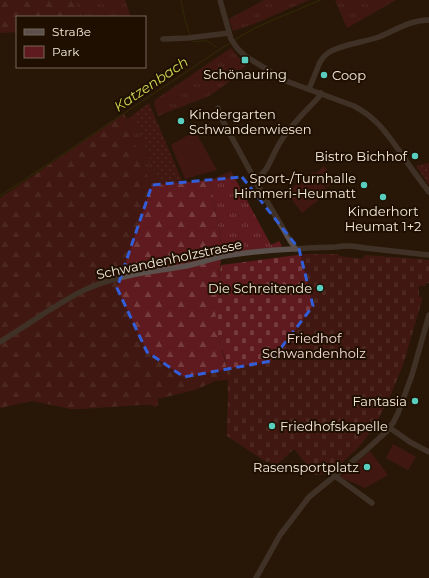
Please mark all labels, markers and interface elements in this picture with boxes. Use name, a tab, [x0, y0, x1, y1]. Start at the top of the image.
legend	[16, 16, 146, 68]
text: Straße	[52, 24, 91, 39]
text: Park	[52, 44, 80, 59]
water label: Katzenbach	[110, 52, 192, 116]
marker: Schönauring	[240, 55, 250, 65]
place label: Schönauring	[203, 66, 287, 82]
place label: Coop	[332, 67, 366, 83]
marker: Coop	[319, 70, 329, 80]
place label: Kindergarten Schwandenwiesen	[189, 106, 312, 137]
marker: Kindergarten Schwandenwiesen	[176, 116, 186, 126]
place label: Bistro Bichhof	[315, 148, 408, 164]
marker: Bistro Bichhof	[410, 151, 420, 161]
place label: Sport-/Turnhalle Himmeri-Heumatt	[234, 170, 356, 201]
marker: Sport-/Turnhalle Himmeri-Heumatt	[359, 180, 369, 190]
marker: Kinderhort Heumat 1+2	[378, 192, 388, 202]
place label: Kinderhort Heumat 1+2	[345, 203, 421, 234]
street label: Schwandenholzstrasse	[95, 236, 243, 282]
place label: Die Schreitende	[208, 280, 312, 296]
marker: Die Schreitende	[315, 283, 325, 293]
park label: Friedhof Schwandenholz	[262, 330, 366, 361]
place label: Fantasia	[352, 393, 407, 409]
marker: Fantasia	[410, 396, 420, 406]
place label: Friedhofskapelle	[280, 418, 388, 434]
marker: Friedhofskapelle	[267, 421, 277, 431]
place label: Rasensportplatz	[253, 459, 359, 475]
marker: Rasensportplatz	[362, 462, 372, 472]

